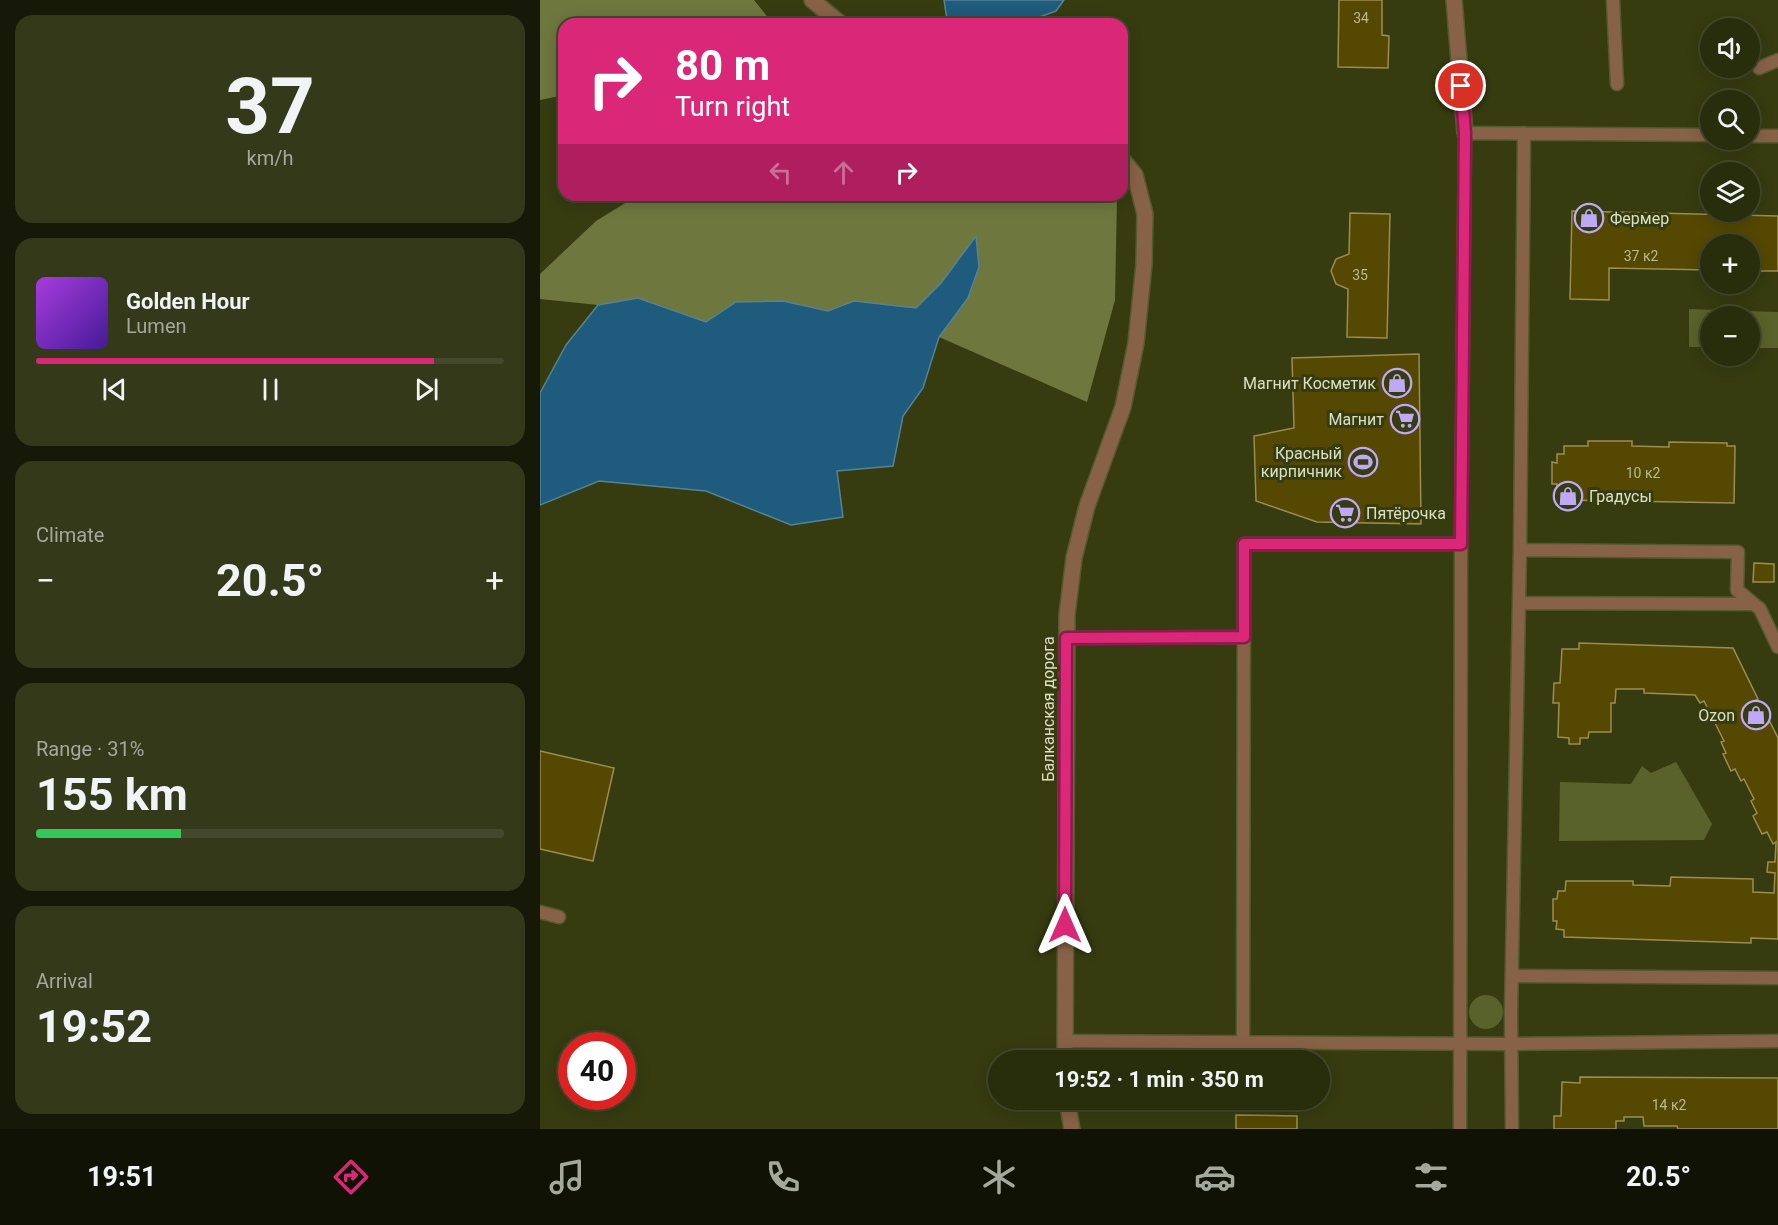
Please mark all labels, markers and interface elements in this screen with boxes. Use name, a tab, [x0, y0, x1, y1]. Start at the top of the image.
house number: 34	[1353, 10, 1369, 26]
map controls	[1700, 18, 1760, 366]
button: sound	[1700, 18, 1760, 78]
text: 80 m	[675, 41, 770, 90]
icon: right	[576, 42, 654, 120]
pin	[1435, 60, 1486, 111]
text: 37	[225, 61, 315, 152]
icon: arrive	[1444, 69, 1477, 102]
button: search	[1700, 90, 1760, 150]
text: Turn right	[675, 91, 790, 123]
text: km/h	[247, 146, 293, 170]
icon: left	[764, 156, 797, 189]
icon: ahead	[827, 156, 860, 189]
icon: right	[890, 156, 923, 189]
button: layers	[1700, 162, 1760, 222]
shop icon: Фермер	[1573, 202, 1605, 234]
place label: Фермер	[1610, 209, 1669, 228]
button: +	[1700, 234, 1760, 294]
house number: 37 к2	[1624, 248, 1658, 264]
house number: 35	[1352, 267, 1368, 283]
text: Golden Hour	[126, 289, 250, 314]
button: −	[1700, 306, 1760, 366]
text: Lumen	[126, 314, 187, 338]
shop icon: Магнит Косметик	[1381, 367, 1413, 399]
icon: previous	[98, 373, 131, 406]
icon: pause	[254, 373, 287, 406]
icon: next	[410, 373, 443, 406]
place label: Магнит Косметик	[1243, 374, 1376, 393]
supermarket icon: Магнит	[1389, 403, 1421, 435]
place label: Магнит	[1328, 410, 1384, 429]
place label: Красный кирпичник	[1261, 444, 1342, 481]
sports icon: Красный кирпичник	[1347, 446, 1379, 478]
house number: 10 к2	[1626, 465, 1660, 481]
shop icon: Градусы	[1552, 480, 1584, 512]
place label: Градусы	[1589, 487, 1652, 506]
supermarket icon: Пятёрочка	[1329, 497, 1361, 529]
place label: Пятёрочка	[1366, 504, 1446, 523]
text: Climate	[36, 523, 104, 547]
text: 20.5°	[216, 554, 324, 607]
text: −	[36, 561, 55, 600]
text: +	[485, 561, 504, 600]
street label: Балканская дорога	[1039, 636, 1058, 782]
shop icon: Ozon	[1740, 699, 1772, 731]
place label: Ozon	[1698, 706, 1735, 725]
text: Range · 31%	[36, 737, 144, 761]
text: 155 km	[36, 768, 188, 821]
position arrow	[1033, 893, 1097, 957]
text: Arrival	[36, 969, 93, 993]
text: 19:52	[36, 1000, 152, 1053]
speed limit sign: 40	[558, 1032, 636, 1110]
text: 19:52 · 1 min · 350 m	[1054, 1067, 1264, 1092]
house number: 14 к2	[1652, 1097, 1686, 1113]
icon: directions	[330, 1156, 372, 1198]
icon: music	[546, 1156, 588, 1198]
icon: phone	[762, 1156, 804, 1198]
icon: climate	[978, 1156, 1020, 1198]
icon: car	[1194, 1156, 1236, 1198]
icon: filters	[1410, 1156, 1452, 1198]
text: 19:51	[87, 1161, 157, 1193]
text: 20.5°	[1626, 1161, 1691, 1193]

